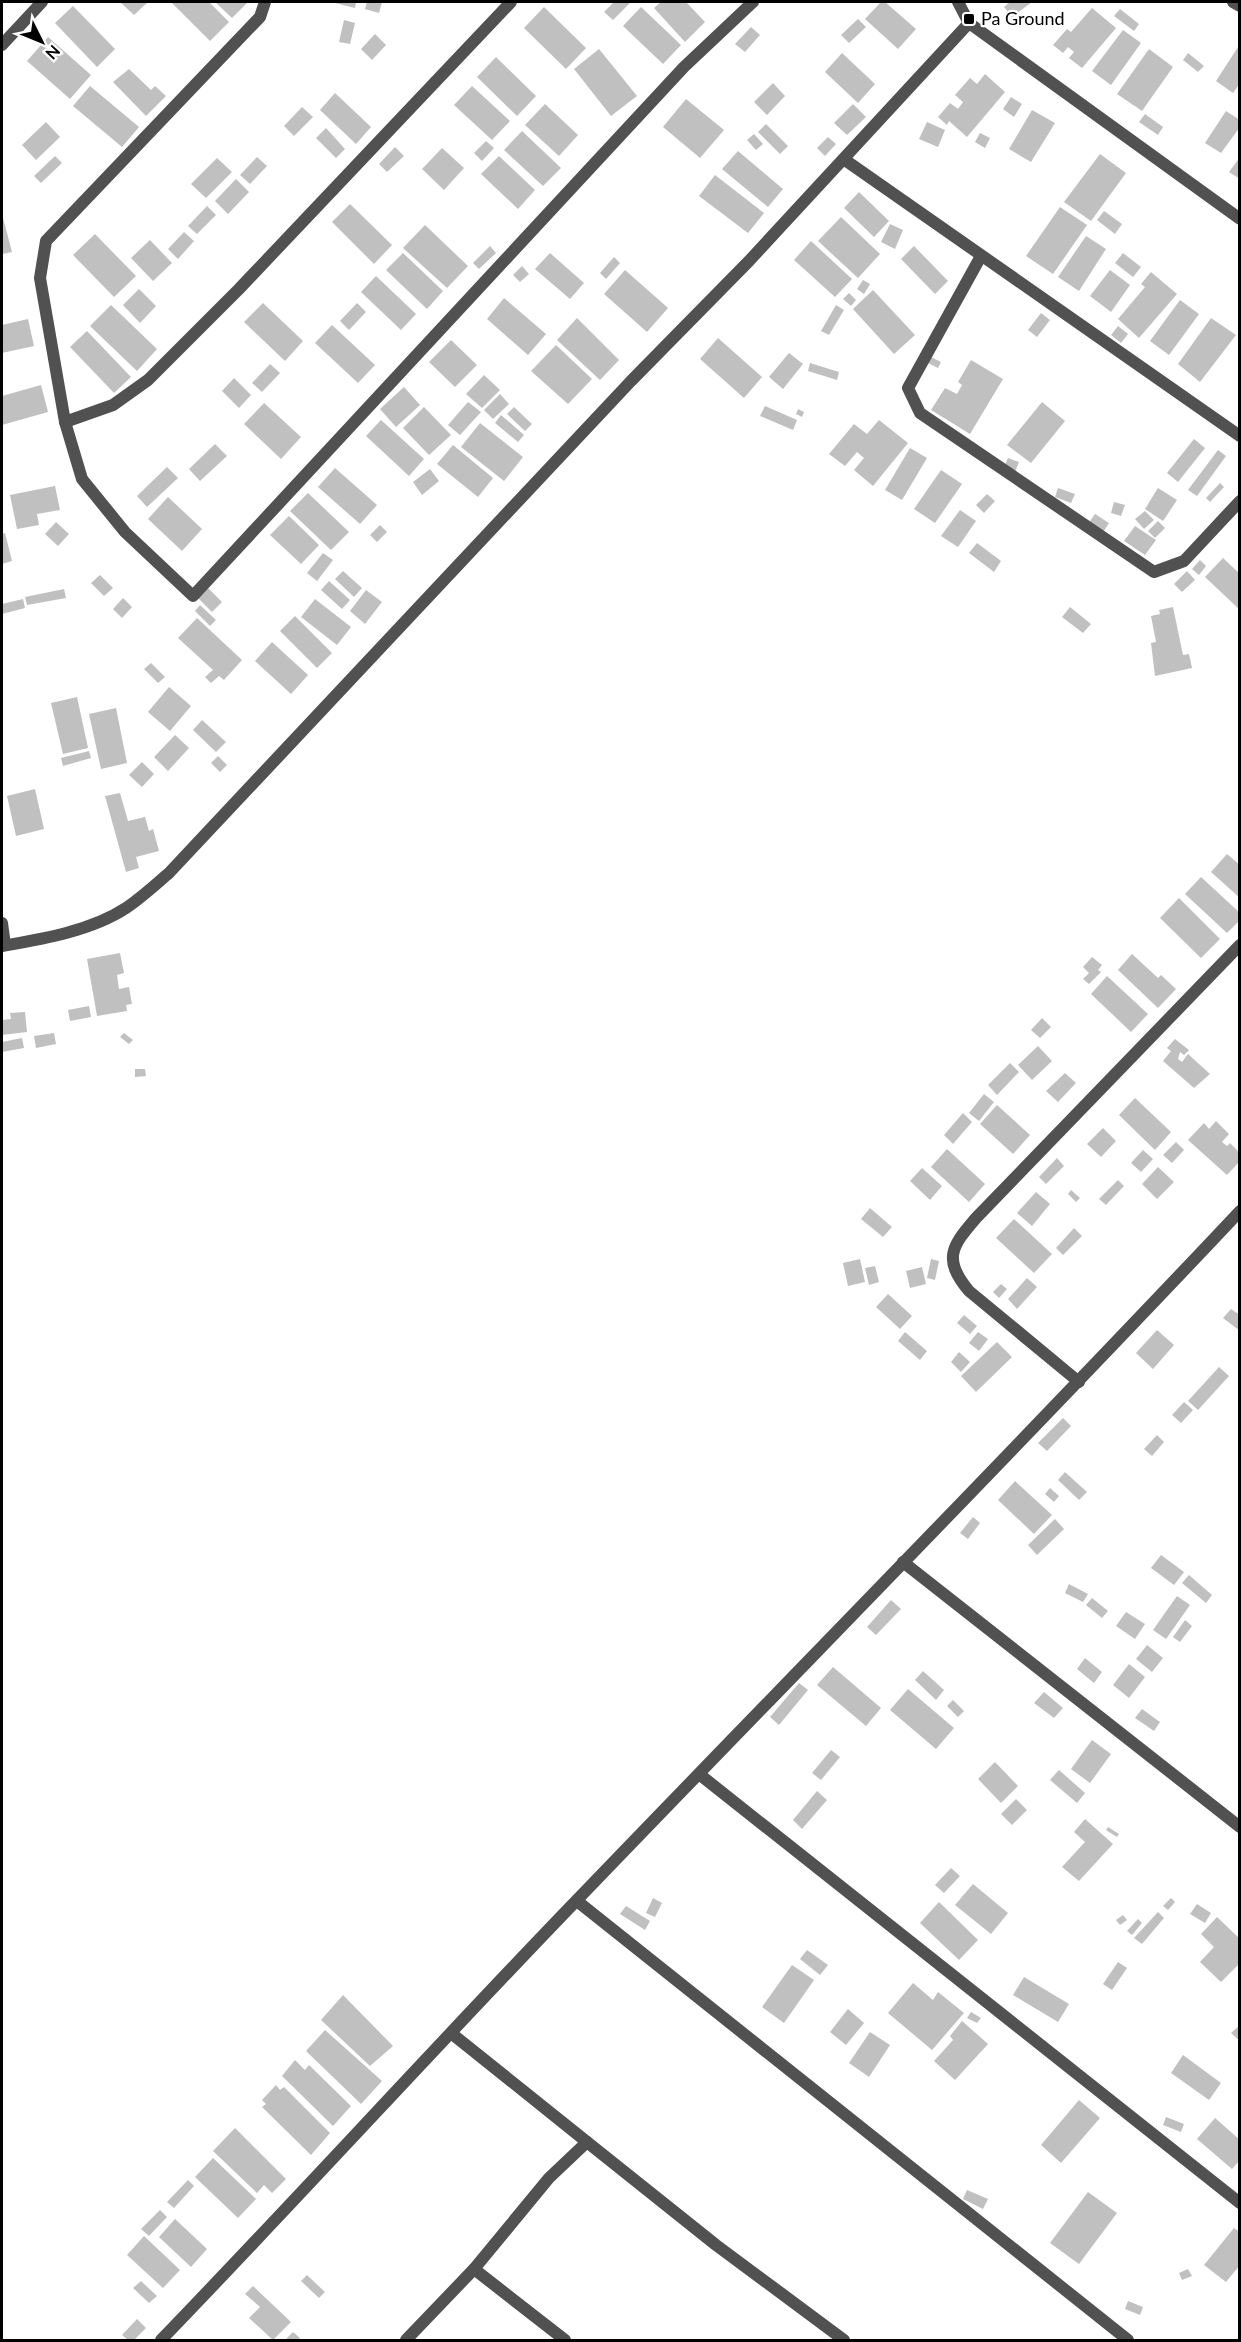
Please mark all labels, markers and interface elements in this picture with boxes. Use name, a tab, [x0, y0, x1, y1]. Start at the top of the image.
place label: Pa Ground	[981, 7, 1065, 29]
north arrow	[12, 12, 72, 72]
marker: Pa Ground	[962, 12, 976, 26]
text: N	[42, 42, 64, 64]

